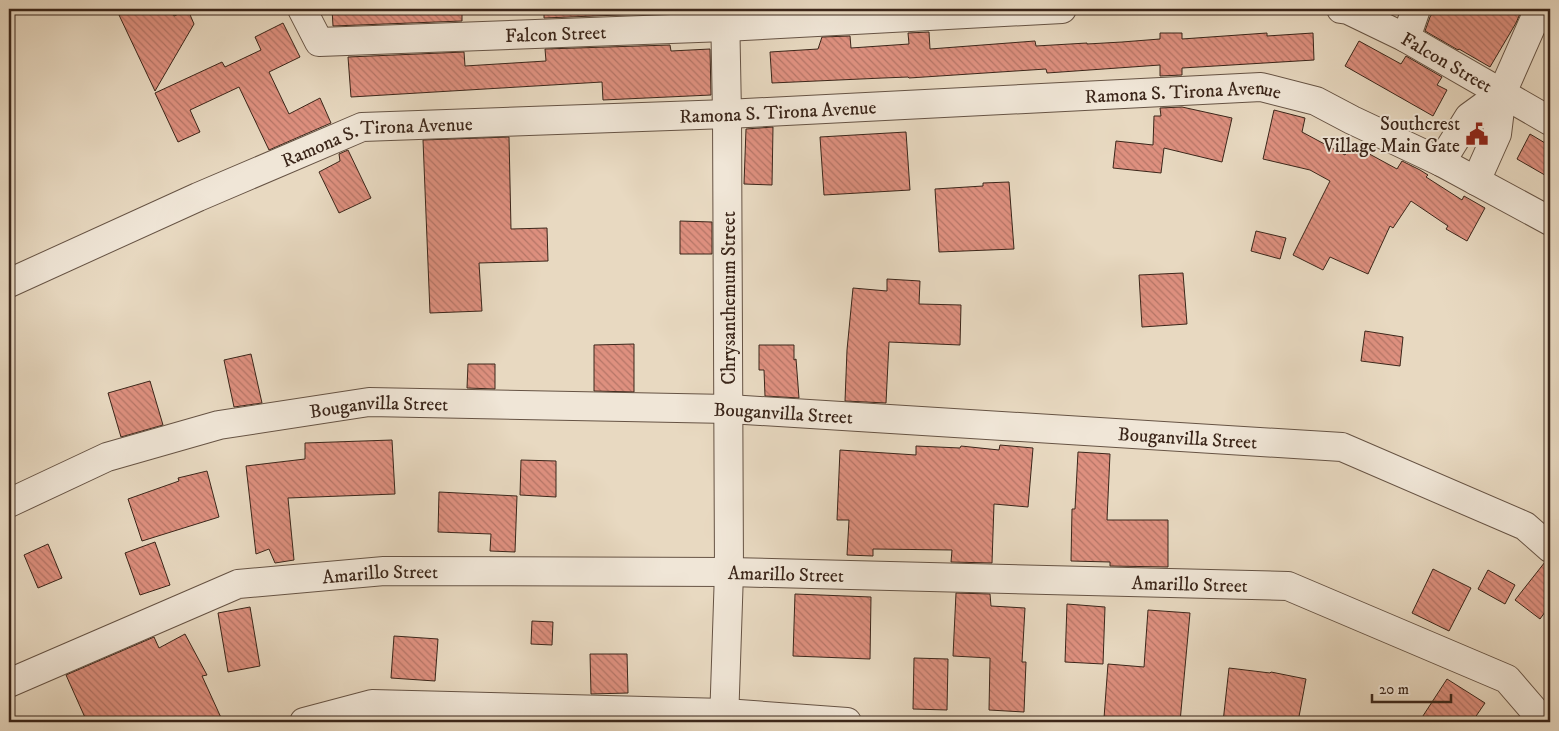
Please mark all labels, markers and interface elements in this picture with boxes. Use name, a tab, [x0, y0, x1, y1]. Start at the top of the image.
street label: Falcon Street	[505, 21, 607, 48]
street label: Falcon Street	[1397, 28, 1496, 98]
street label: Ramona S. Tirona Avenue	[1084, 77, 1284, 109]
street label: Ramona S. Tirona Avenue	[679, 96, 877, 129]
street label: Ramona S. Tirona Avenue	[278, 113, 473, 173]
place label: Southcrest Village Main Gate	[1322, 113, 1460, 158]
public building icon: Southcrest Village Main Gate	[1464, 121, 1490, 147]
street label: Chrysanthemum Street	[718, 211, 741, 385]
street label: Bouganvilla Street	[308, 392, 448, 424]
street label: Bouganvilla Street	[713, 399, 854, 430]
street label: Bouganvilla Street	[1117, 423, 1258, 455]
street label: Amarillo Street	[321, 561, 438, 589]
street label: Amarillo Street	[728, 562, 844, 588]
street label: Amarillo Street	[1131, 572, 1248, 598]
scale bar	[1372, 671, 1450, 703]
text: 20 m	[1379, 680, 1409, 699]

